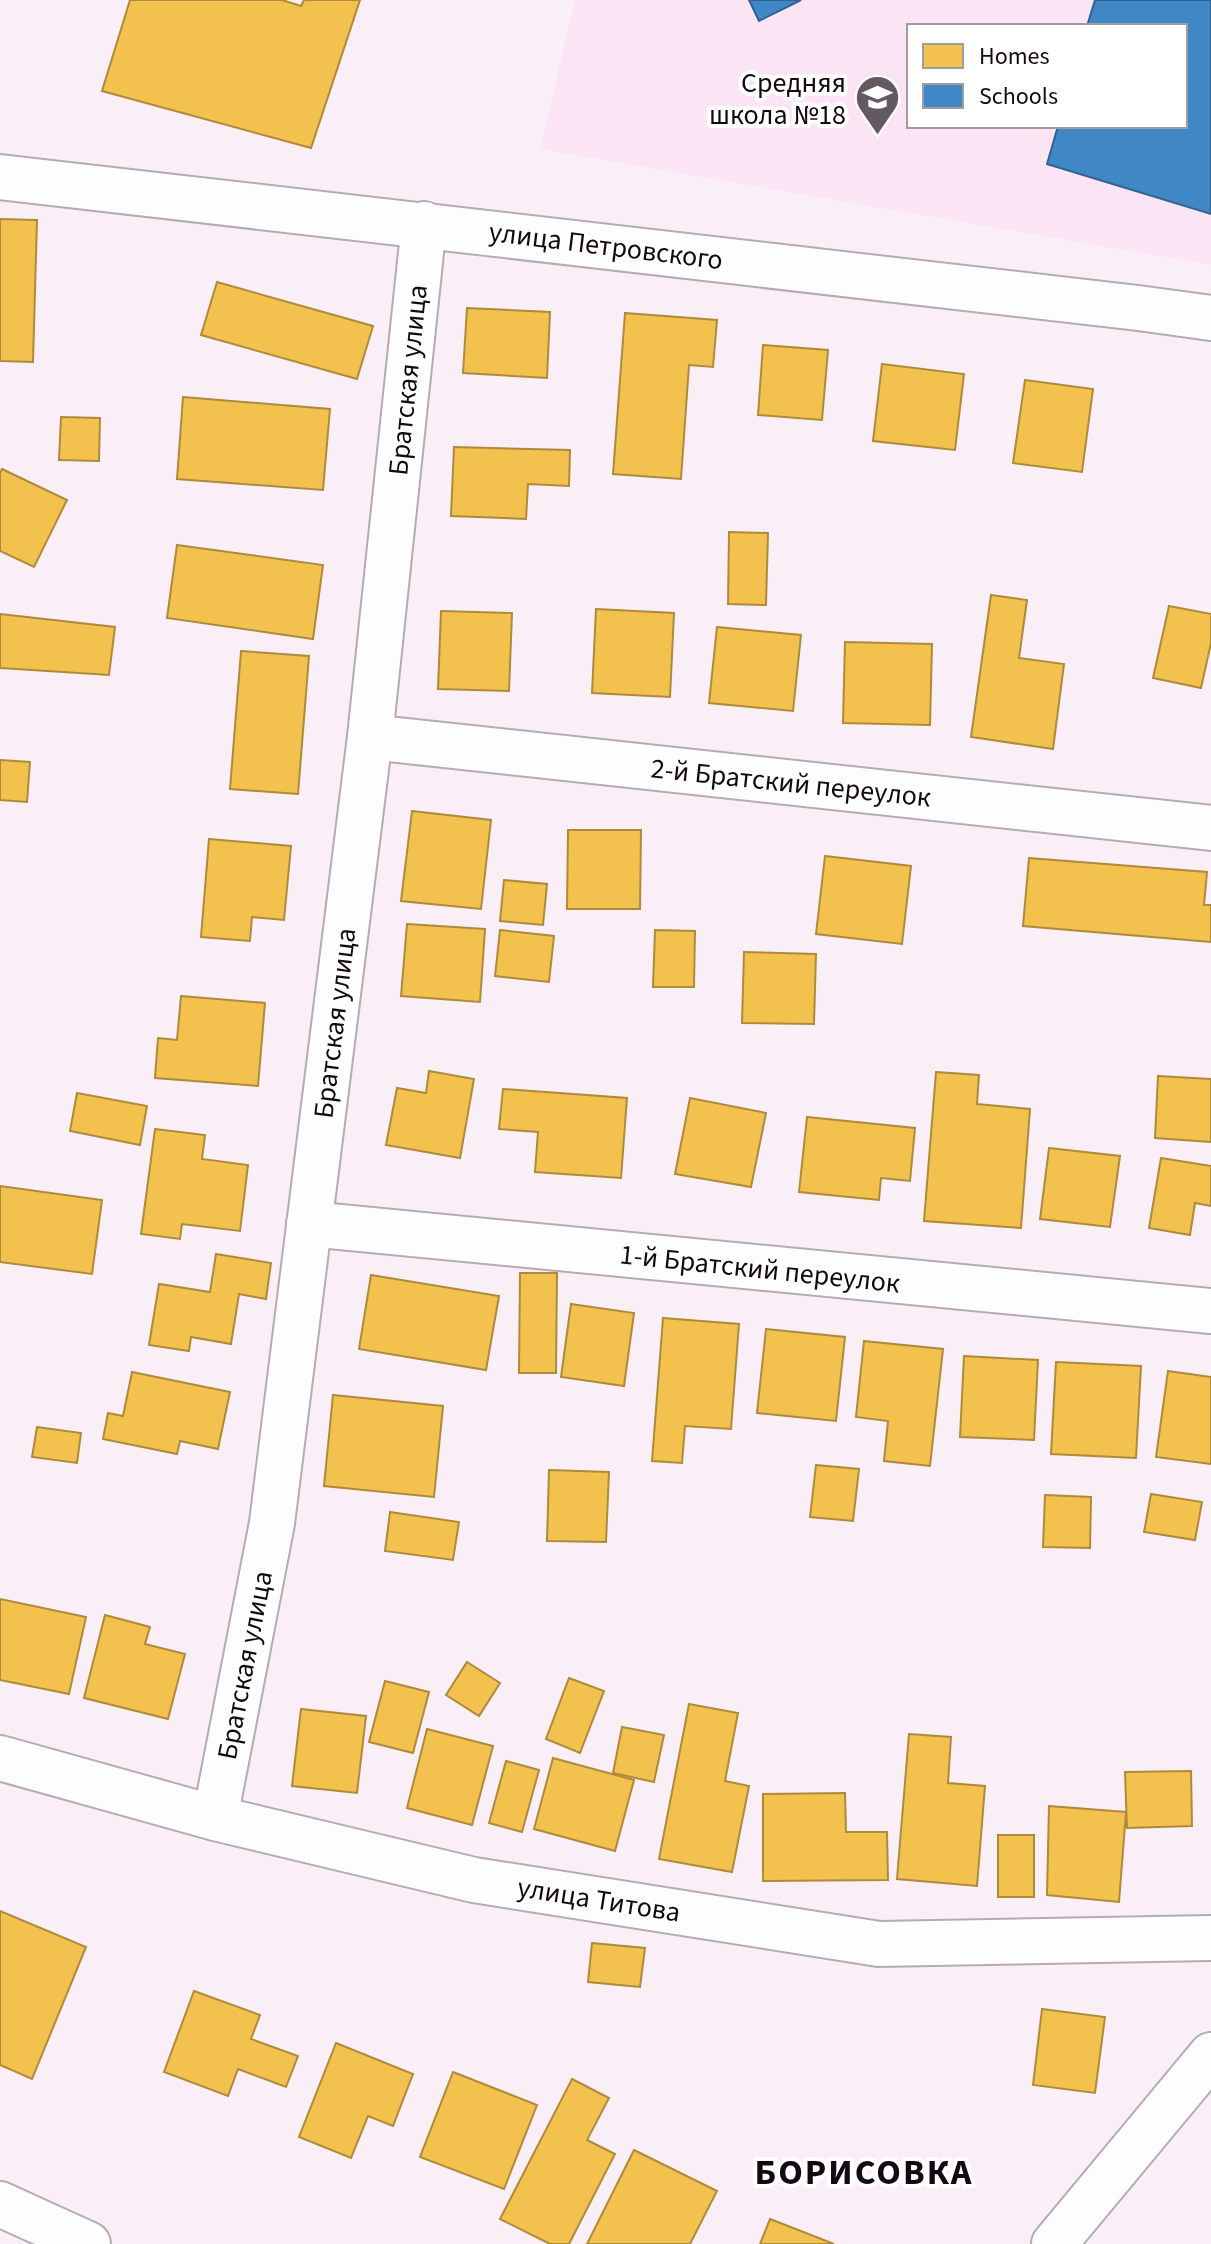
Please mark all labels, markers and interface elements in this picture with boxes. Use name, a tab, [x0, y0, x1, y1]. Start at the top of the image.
legend	[907, 24, 1187, 128]
text: Homes	[979, 39, 1050, 74]
place label: Средняя школа №18	[709, 63, 846, 135]
school or university icon: Средняя школа №18	[853, 74, 901, 137]
text: Schools	[979, 79, 1058, 114]
street label: улица Петровского	[487, 212, 725, 280]
street label: Братская улица	[378, 283, 438, 477]
street label: 2-й Братский переулок	[649, 748, 933, 818]
street label: Братская улица	[303, 926, 367, 1121]
street label: 1-й Братский переулок	[618, 1234, 902, 1304]
street label: Братская улица	[207, 1567, 283, 1763]
street label: улица Титова	[514, 1867, 683, 1933]
district label: БОРИСОВКА	[755, 2147, 973, 2198]

